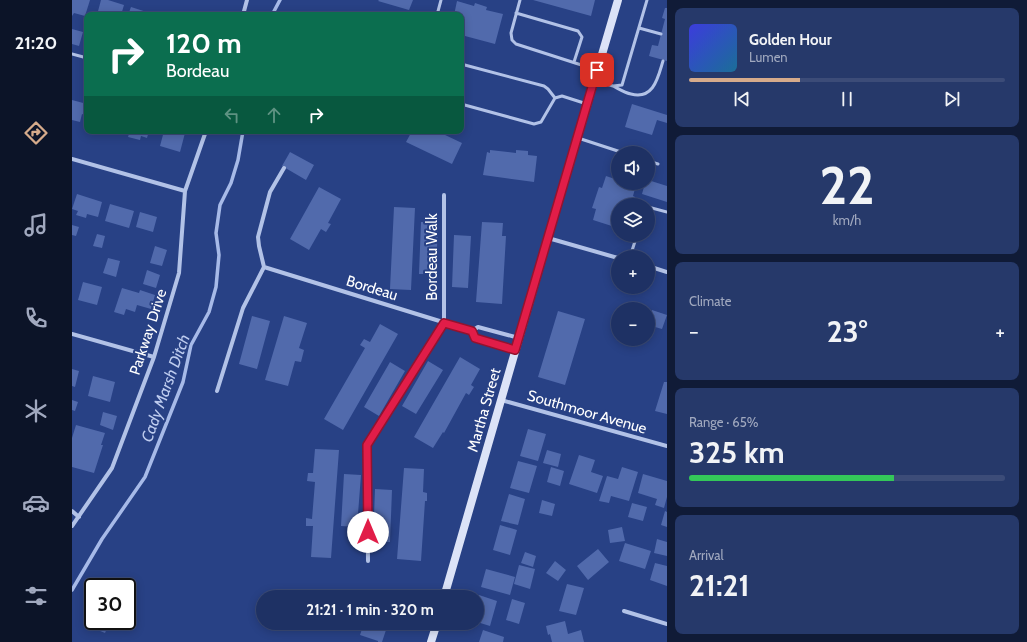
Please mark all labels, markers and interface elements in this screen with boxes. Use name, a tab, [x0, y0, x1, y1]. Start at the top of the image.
text: 120 m	[166, 26, 242, 60]
icon: right	[100, 28, 152, 80]
text: Golden Hour	[749, 31, 832, 49]
text: 21:20	[15, 32, 57, 54]
text: Lumen	[749, 49, 788, 65]
pin	[580, 53, 614, 87]
icon: arrive	[586, 59, 608, 81]
text: Bordeau	[166, 60, 229, 82]
icon: previous	[731, 88, 753, 110]
icon: pause	[836, 88, 858, 110]
icon: next	[941, 88, 963, 110]
icon: left	[221, 104, 243, 126]
icon: ahead	[263, 104, 285, 126]
icon: right	[305, 104, 327, 126]
icon: directions	[22, 119, 50, 147]
map controls	[611, 146, 655, 346]
button: sound	[611, 146, 655, 190]
text: 22	[819, 154, 875, 217]
button: layers	[611, 198, 655, 242]
icon: music	[22, 211, 50, 239]
text: km/h	[833, 212, 861, 228]
street label: Bordeau Walk	[423, 213, 441, 301]
button: +	[611, 250, 655, 294]
street label: Bordeau	[344, 272, 400, 304]
street label: Parkway Drive	[126, 286, 170, 377]
text: Climate	[689, 293, 731, 309]
button: −	[611, 302, 655, 346]
icon: phone	[22, 304, 50, 332]
text: 23°	[827, 313, 867, 350]
text: −	[689, 318, 699, 345]
text: +	[995, 318, 1005, 345]
water label: Cady Marsh Ditch	[137, 332, 194, 445]
street label: Martha Street	[463, 366, 505, 454]
street label: Southmoor Avenue	[525, 386, 649, 438]
icon: climate	[22, 397, 50, 425]
text: Range · 65%	[689, 414, 758, 430]
text: 325 km	[689, 434, 785, 471]
icon: car	[22, 489, 50, 517]
position arrow	[347, 511, 389, 553]
text: Arrival	[689, 547, 724, 563]
text: 21:21	[689, 567, 750, 604]
speed limit sign: 30	[84, 578, 136, 630]
icon: filters	[22, 582, 50, 610]
text: 21:21 · 1 min · 320 m	[306, 601, 434, 619]

